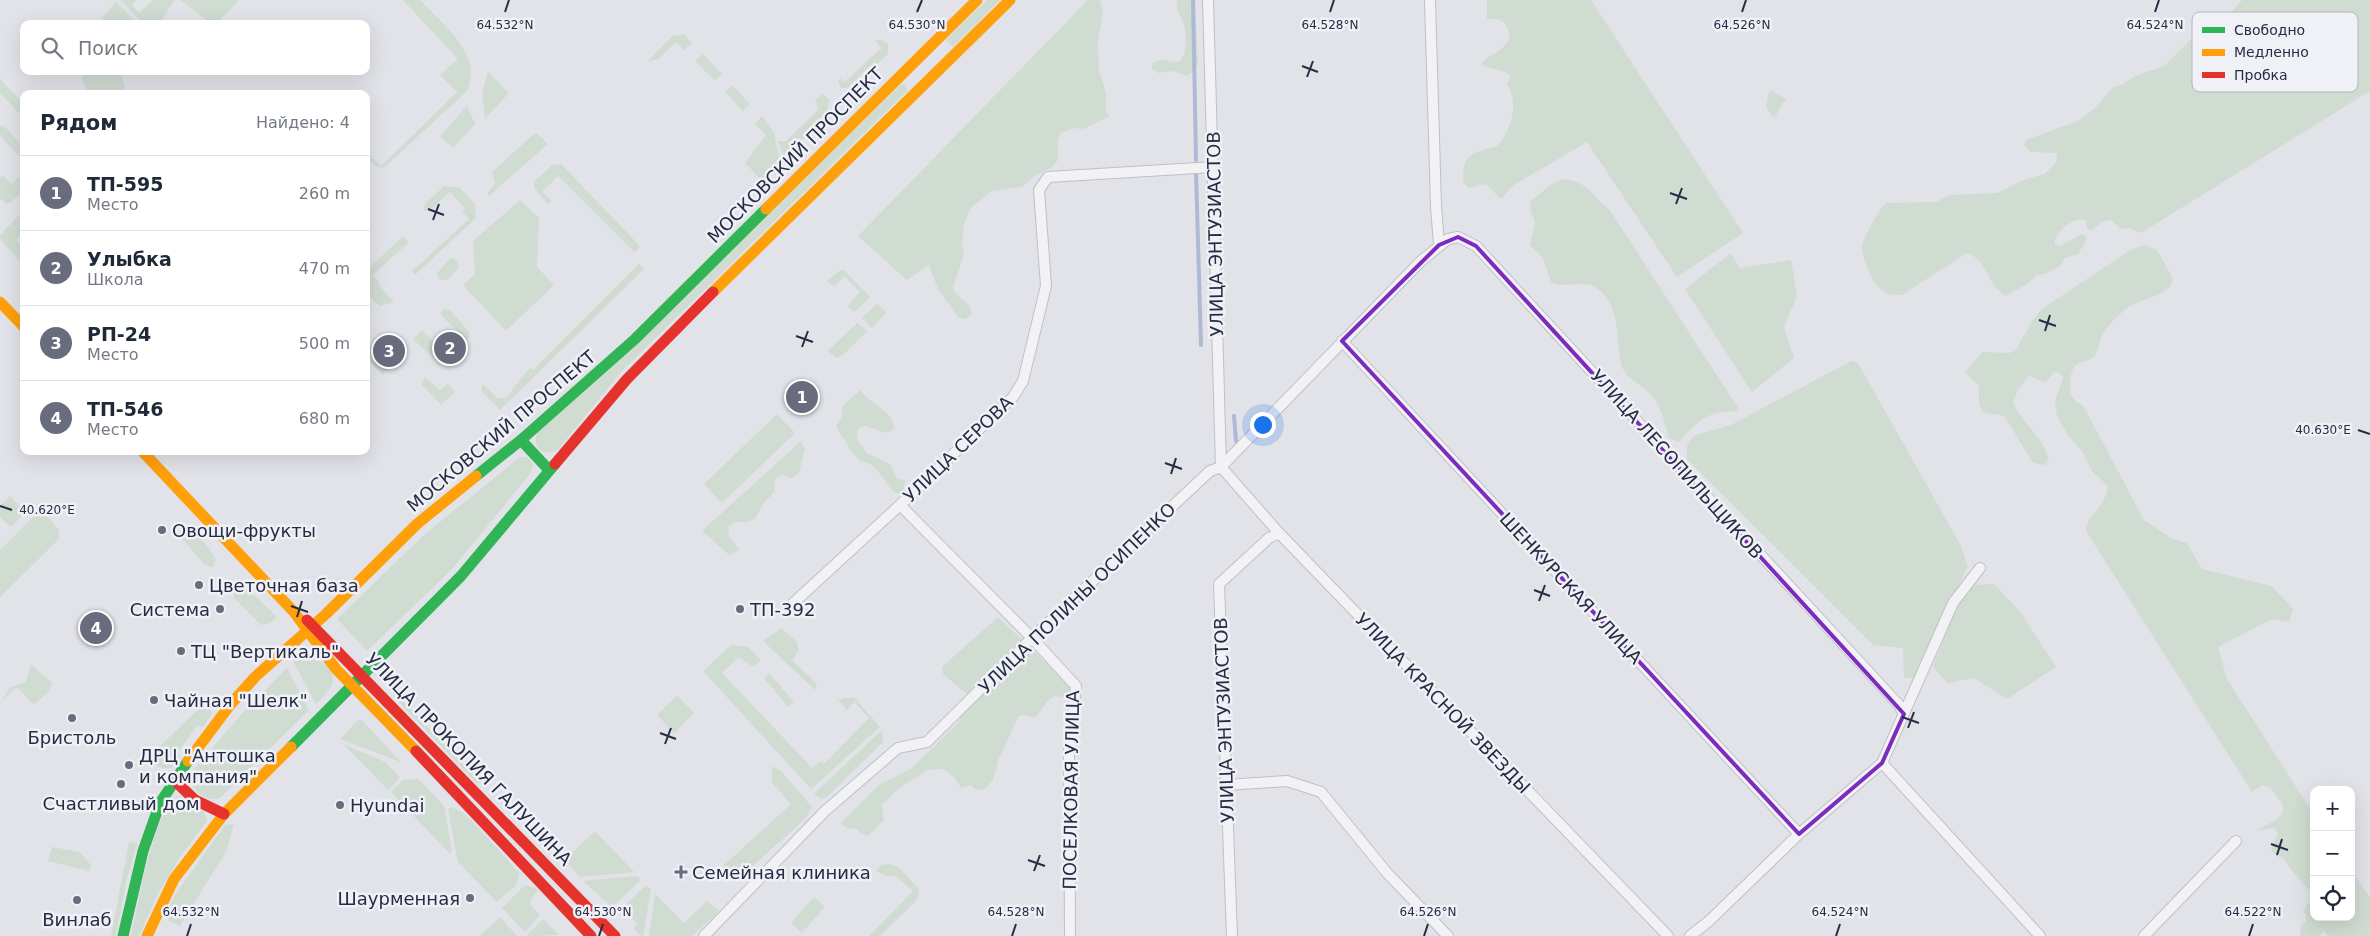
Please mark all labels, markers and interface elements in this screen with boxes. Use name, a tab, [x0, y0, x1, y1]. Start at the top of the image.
legend	[2192, 12, 2358, 92]
text: 64.532°N	[477, 18, 533, 32]
text: 64.530°N	[889, 18, 945, 32]
text: 64.528°N	[1302, 18, 1358, 32]
text: 64.526°N	[1714, 18, 1770, 32]
text: 64.524°N	[2127, 18, 2183, 32]
search box	[20, 20, 370, 75]
text: Свободно	[2234, 22, 2305, 38]
icon: search	[38, 34, 66, 62]
text: Поиск	[78, 37, 138, 59]
text: Медленно	[2234, 44, 2309, 60]
street label: МОСКОВСКИЙ ПРОСПЕКТ	[703, 62, 888, 247]
text: Пробка	[2234, 67, 2288, 83]
text: Рядом	[40, 111, 117, 135]
text: Найдено: 4	[256, 113, 350, 132]
street label: УЛИЦА ЭНТУЗИАСТОВ	[1203, 131, 1227, 337]
text: ТП-595	[87, 173, 163, 195]
text: 1	[50, 184, 62, 203]
text: 260 m	[299, 184, 350, 203]
text: Место	[87, 195, 139, 214]
text: Улыбка	[87, 248, 172, 270]
text: 2	[50, 259, 62, 278]
text: 470 m	[299, 259, 350, 278]
text: Школа	[87, 270, 144, 289]
text: РП-24	[87, 323, 151, 345]
pin: 2	[434, 329, 466, 367]
pin: 3	[373, 332, 405, 370]
text: 3	[50, 334, 62, 353]
text: 500 m	[299, 334, 350, 353]
text: Место	[87, 345, 139, 364]
street label: МОСКОВСКИЙ ПРОСПЕКТ	[403, 345, 600, 516]
street label: УЛИЦА ЛЕСОПИЛЬЩИКОВ	[1587, 365, 1767, 563]
pin: 1	[786, 378, 818, 416]
street label: УЛИЦА СЕРОВА	[899, 391, 1017, 506]
text: ТП-546	[87, 398, 163, 420]
text: 4	[50, 409, 62, 428]
text: 680 m	[299, 409, 350, 428]
your location	[1250, 412, 1276, 438]
text: Место	[87, 420, 139, 439]
text: 40.630°E	[2295, 423, 2351, 437]
street label: УЛИЦА ПОЛИНЫ ОСИПЕНКО	[974, 498, 1180, 698]
text: 40.620°E	[19, 503, 75, 517]
street label: ШЕНКУРСКАЯ УЛИЦА	[1495, 508, 1647, 668]
place label: Овощи-фрукты	[172, 520, 316, 541]
marker: Овощи-фрукты	[156, 524, 168, 536]
place label: Цветочная база	[209, 575, 359, 596]
marker: Цветочная база	[193, 579, 205, 591]
place label: Система	[130, 599, 210, 620]
place label: ТП-392	[749, 599, 815, 620]
marker: Система	[214, 603, 226, 615]
marker: ТП-392	[734, 603, 746, 615]
pin: 4	[80, 609, 112, 647]
street label: УЛИЦА КРАСНОЙ ЗВЕЗДЫ	[1351, 609, 1535, 797]
street label: УЛИЦА ЭНТУЗИАСТОВ	[1210, 617, 1238, 823]
place label: ТЦ "Вертикаль"	[190, 641, 339, 662]
marker: ТЦ "Вертикаль"	[175, 645, 187, 657]
street label: УЛИЦА ПРОКОПИЯ ГАЛУШИНА	[362, 648, 577, 870]
place label: Чайная "Шелк"	[164, 690, 308, 711]
street label: ПОСЕЛКОВАЯ УЛИЦА	[1059, 690, 1083, 890]
marker: Чайная "Шелк"	[148, 694, 160, 706]
marker: Бристоль	[66, 712, 78, 724]
place label: Бристоль	[28, 727, 116, 748]
place label: ДРЦ "Антошка и компания"	[139, 745, 276, 787]
marker: ДРЦ "Антошка и компания"	[123, 759, 135, 771]
marker: Счастливый дом	[115, 778, 127, 790]
map controls	[2310, 786, 2355, 921]
button: +	[2310, 786, 2355, 831]
place label: Счастливый дом	[42, 793, 200, 814]
place label: Hyundai	[350, 795, 424, 816]
marker: Hyundai	[334, 799, 346, 811]
button: −	[2310, 831, 2355, 876]
place label: Семейная клиника	[692, 862, 871, 883]
marker: Семейная клиника	[674, 865, 688, 879]
button: locate	[2310, 876, 2355, 921]
place label: Шаурменная	[338, 888, 460, 909]
marker: Шаурменная	[464, 892, 476, 904]
marker: Винлаб	[71, 894, 83, 906]
text: 64.532°N	[163, 905, 219, 919]
text: 64.530°N	[575, 905, 631, 919]
text: 64.528°N	[988, 905, 1044, 919]
text: 64.526°N	[1400, 905, 1456, 919]
text: 64.524°N	[1812, 905, 1868, 919]
text: 64.522°N	[2225, 905, 2281, 919]
place label: Винлаб	[42, 909, 112, 930]

